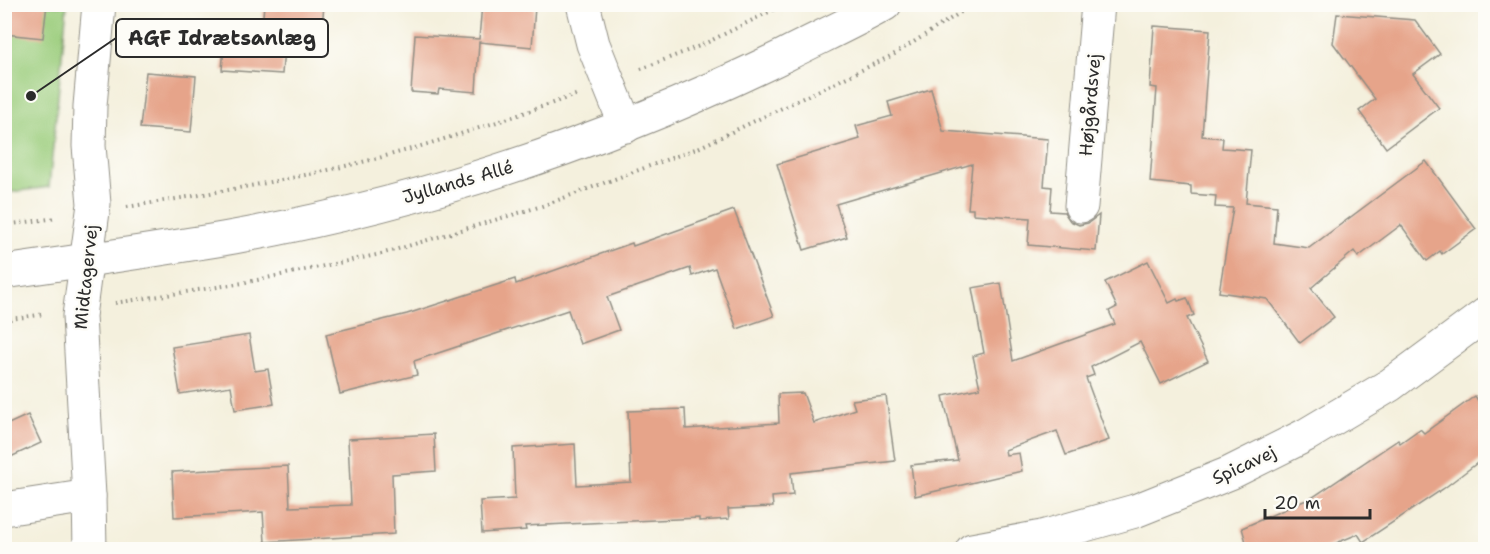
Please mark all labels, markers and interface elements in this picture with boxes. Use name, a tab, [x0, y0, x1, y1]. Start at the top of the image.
callout: AGF Idrætsanlæg	[116, 19, 328, 57]
text: AGF Idrætsanlæg	[128, 25, 316, 51]
street label: Højgårdsvej	[1074, 53, 1106, 157]
street label: Jyllands Allé	[400, 155, 516, 209]
street label: Midtagervej	[69, 223, 103, 331]
street label: Spicavej	[1208, 440, 1280, 490]
scale bar	[1265, 482, 1370, 520]
text: 20 m	[1274, 491, 1320, 515]

